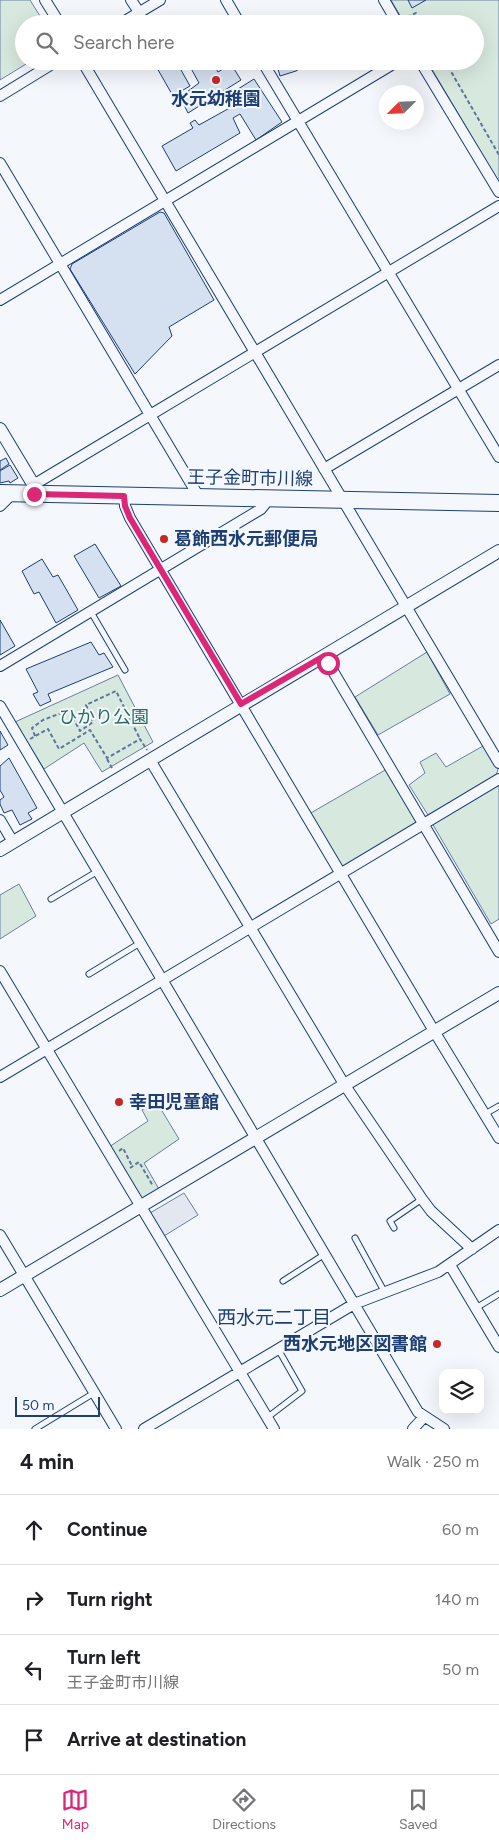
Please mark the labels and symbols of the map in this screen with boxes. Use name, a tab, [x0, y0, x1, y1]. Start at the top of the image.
marker: 水元幼稚園	[210, 74, 222, 86]
north arrow	[379, 85, 424, 130]
place label: 水元幼稚園	[171, 88, 261, 110]
street label: 王子金町市川線	[187, 466, 313, 490]
route end	[23, 483, 46, 506]
place label: 葛飾西水元郵便局	[174, 528, 318, 550]
marker: 葛飾西水元郵便局	[158, 533, 170, 545]
route start	[317, 652, 340, 675]
park label: ひかり公園	[59, 706, 149, 728]
place label: 幸田児童館	[129, 1091, 219, 1113]
marker: 幸田児童館	[113, 1096, 125, 1108]
district label: 西水元二丁目	[217, 1306, 331, 1329]
place label: 西水元地区図書館	[283, 1333, 427, 1355]
marker: 西水元地区図書館	[431, 1338, 443, 1350]
scale bar	[15, 1394, 100, 1417]

